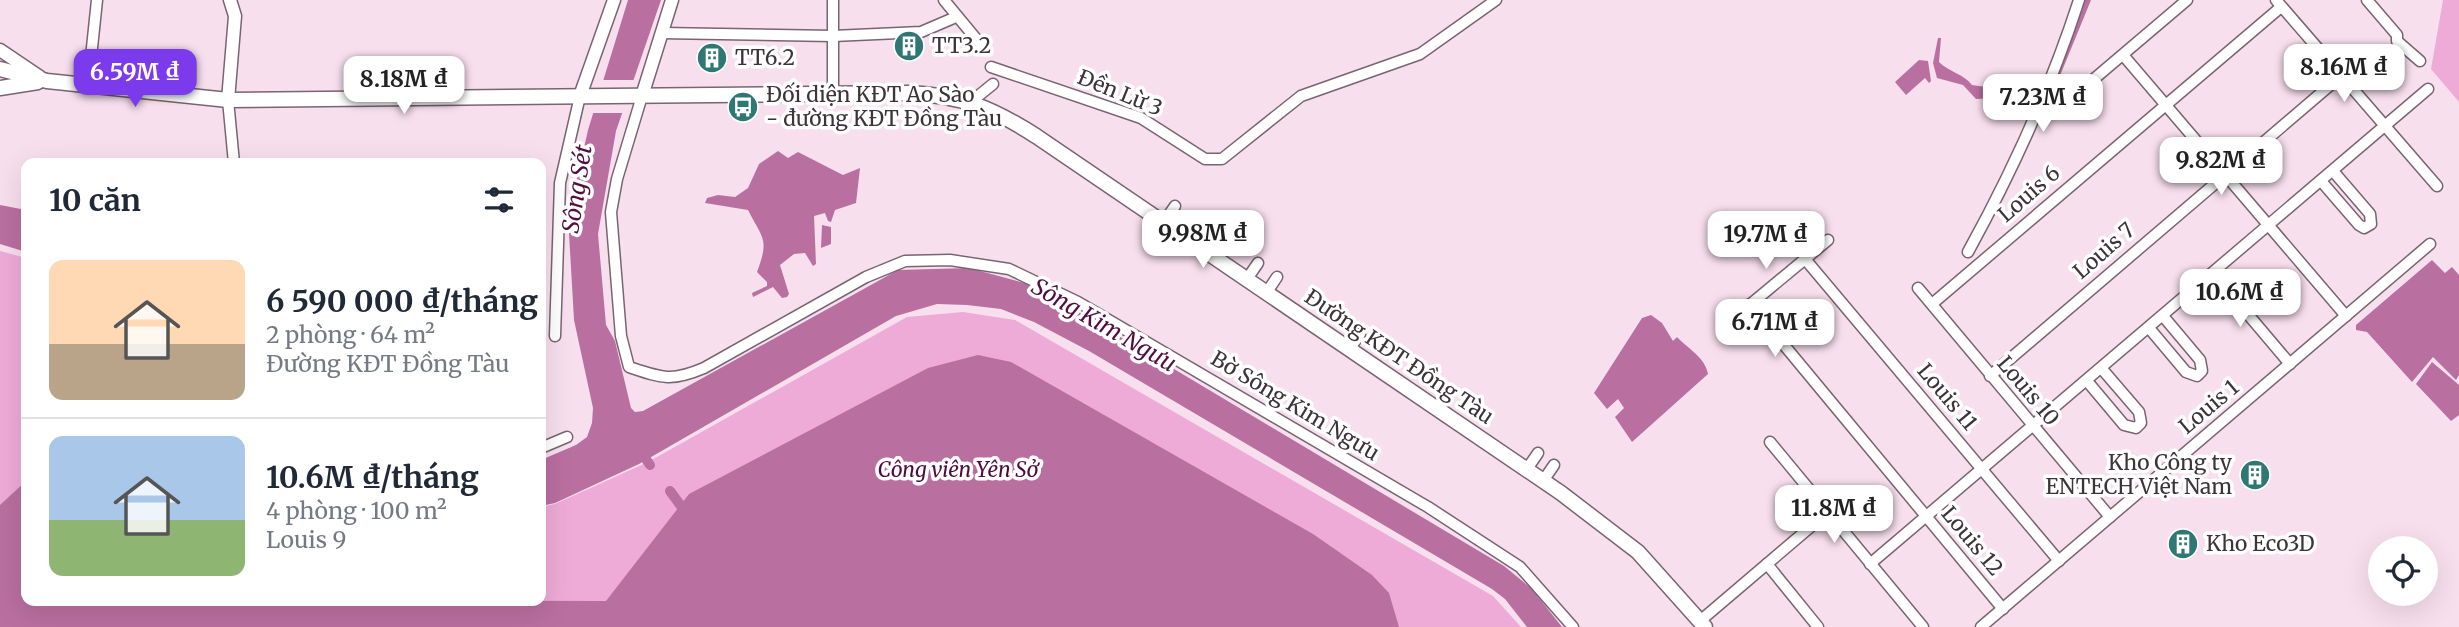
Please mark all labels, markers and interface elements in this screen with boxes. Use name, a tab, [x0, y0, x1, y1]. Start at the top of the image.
building icon: TT3.2	[892, 29, 926, 63]
place label: TT3.2	[932, 32, 991, 59]
building icon: TT6.2	[695, 41, 729, 75]
place label: TT6.2	[735, 44, 795, 71]
pin: 8.16M ₫	[2279, 44, 2409, 104]
pin: 6.59M ₫	[70, 50, 200, 109]
text: 8.16M ₫	[2300, 52, 2388, 81]
text: 6.59M ₫	[90, 57, 180, 86]
pin: 8.18M ₫	[339, 57, 469, 116]
street label: Đền Lừ 3	[1074, 63, 1167, 122]
text: 8.18M ₫	[360, 64, 448, 93]
pin: 7.23M ₫	[1978, 74, 2108, 134]
place label: Đối diện KĐT Ao Sào - đường KĐT Đồng Tàu	[766, 81, 1002, 132]
text: 7.23M ₫	[1999, 82, 2087, 111]
bus stop icon: Đối diện KĐT Ao Sào - đường KĐT Đồng Tàu	[726, 90, 760, 124]
pin: 9.82M ₫	[2156, 138, 2286, 197]
water label: Sông Sét	[555, 143, 598, 235]
text: 9.82M ₫	[2176, 145, 2266, 174]
street label: Louis 6	[1992, 159, 2065, 228]
text: 10 căn	[49, 181, 141, 219]
icon: filters	[480, 181, 518, 219]
pin: 9.98M ₫	[1138, 210, 1268, 270]
pin: 19.7M ₫	[1701, 212, 1831, 271]
street label: Louis 7	[2067, 217, 2140, 285]
text: 9.98M ₫	[1158, 218, 1248, 247]
text: 19.7M ₫	[1724, 219, 1808, 248]
pin: 10.6M ₫	[2175, 270, 2305, 329]
water label: Sông Kim Ngưu	[1027, 271, 1182, 378]
text: 10.6M ₫	[2196, 277, 2284, 306]
text: 6 590 000 ₫/tháng	[266, 282, 538, 320]
street label: Đường KĐT Đồng Tàu	[1300, 283, 1499, 430]
icon: home	[105, 288, 189, 372]
pin: 6.71M ₫	[1710, 300, 1840, 359]
text: 6.71M ₫	[1731, 307, 1819, 336]
text: 2 phòng · 64 m²	[266, 320, 435, 349]
street label: Bờ Sông Kim Ngưu	[1206, 345, 1384, 467]
text: Đường KĐT Đồng Tàu	[266, 349, 510, 378]
street label: Louis 10	[1991, 350, 2065, 431]
street label: Louis 11	[1912, 358, 1983, 436]
street label: Louis 1	[2173, 374, 2244, 440]
place label: Kho Công ty ENTECH Việt Nam	[2046, 449, 2233, 500]
park label: Công viên Yên Sở	[877, 456, 1041, 483]
text: 10.6M ₫/tháng	[266, 458, 479, 496]
building icon: Kho Công ty ENTECH Việt Nam	[2238, 458, 2272, 492]
icon: home	[105, 464, 189, 548]
pin: 11.8M ₫	[1769, 486, 1899, 545]
text: 11.8M ₫	[1791, 493, 1877, 522]
text: 4 phòng · 100 m²	[266, 496, 447, 525]
street label: Louis 12	[1936, 500, 2009, 581]
text: Louis 9	[266, 525, 346, 554]
building icon: Kho Eco3D	[2166, 527, 2200, 561]
place label: Kho Eco3D	[2206, 530, 2315, 557]
map controls	[2368, 536, 2438, 606]
button: locate	[2368, 536, 2438, 606]

